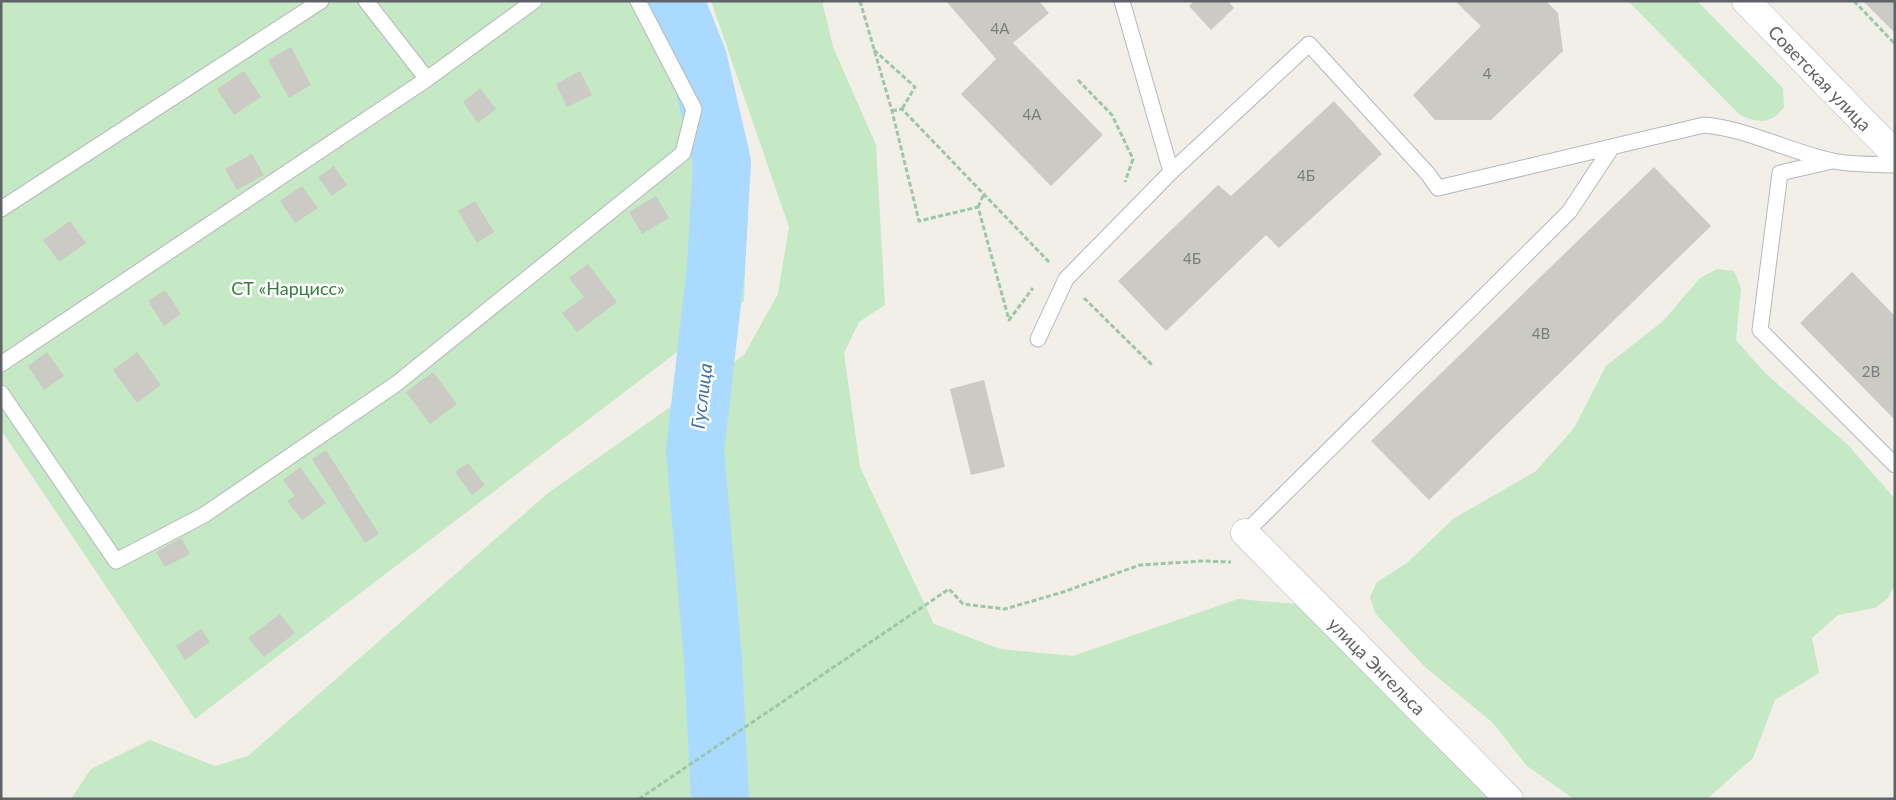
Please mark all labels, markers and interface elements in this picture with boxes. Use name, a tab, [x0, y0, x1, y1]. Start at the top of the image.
house number: 4А	[991, 19, 1010, 37]
street label: Советская улица	[1764, 21, 1876, 135]
house number: 4	[1483, 64, 1492, 82]
house number: 4А	[1023, 105, 1042, 123]
house number: 4Б	[1297, 166, 1315, 184]
house number: 4Б	[1183, 249, 1201, 267]
park label: СТ «Нарцисс»	[231, 277, 345, 299]
house number: 4В	[1532, 324, 1550, 342]
water label: Гуслица	[686, 362, 716, 430]
house number: 2В	[1862, 362, 1880, 380]
street label: улица Энгельса	[1324, 613, 1430, 719]

